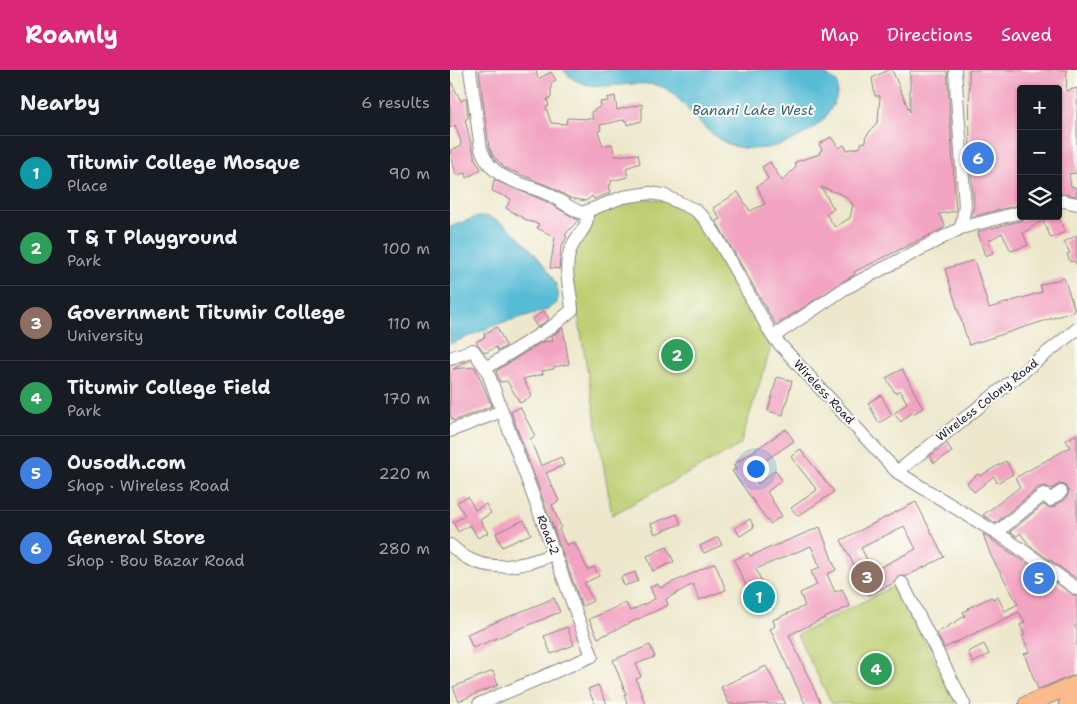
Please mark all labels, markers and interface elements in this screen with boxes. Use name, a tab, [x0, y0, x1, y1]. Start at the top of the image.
text: Roamly	[25, 19, 118, 51]
text: Map	[821, 23, 859, 47]
text: Directions	[887, 23, 973, 47]
text: Saved	[1001, 23, 1052, 47]
map controls	[1017, 85, 1062, 220]
button: +	[1017, 85, 1062, 130]
text: Nearby	[20, 89, 100, 117]
text: 6 results	[361, 92, 430, 113]
water label: Banani Lake West	[692, 101, 815, 119]
button: −	[1017, 130, 1062, 175]
pin: 6	[962, 139, 994, 177]
text: Titumir College Mosque	[67, 150, 300, 175]
text: 1	[32, 163, 40, 184]
text: 90 m	[389, 163, 430, 184]
text: Place	[67, 175, 108, 196]
button: layers	[1017, 175, 1062, 220]
text: T & T Playground	[67, 225, 238, 250]
text: 2	[30, 238, 42, 259]
text: 100 m	[382, 238, 430, 259]
text: Park	[67, 250, 101, 271]
text: Government Titumir College	[67, 300, 346, 325]
text: 3	[30, 313, 42, 334]
text: 110 m	[387, 313, 430, 334]
text: University	[67, 325, 143, 346]
pin: 2	[661, 336, 693, 374]
street label: Wireless Colony Road	[933, 355, 1042, 445]
street label: Wireless Road	[790, 356, 858, 428]
text: Titumir College Field	[67, 375, 271, 400]
text: 4	[30, 388, 42, 409]
text: 170 m	[383, 388, 430, 409]
text: Park	[67, 400, 101, 421]
text: Ousodh.com	[67, 450, 186, 475]
your location	[743, 456, 769, 482]
text: 5	[31, 463, 41, 484]
text: 220 m	[378, 463, 430, 484]
text: Shop · Wireless Road	[67, 475, 229, 496]
street label: Road-2	[533, 513, 563, 557]
text: General Store	[67, 525, 206, 550]
text: 6	[30, 538, 42, 559]
text: 280 m	[378, 538, 430, 559]
text: Shop · Bou Bazar Road	[67, 550, 245, 571]
pin: 3	[851, 558, 883, 596]
pin: 5	[1023, 559, 1055, 597]
pin: 1	[743, 578, 775, 616]
pin: 4	[860, 650, 892, 688]

